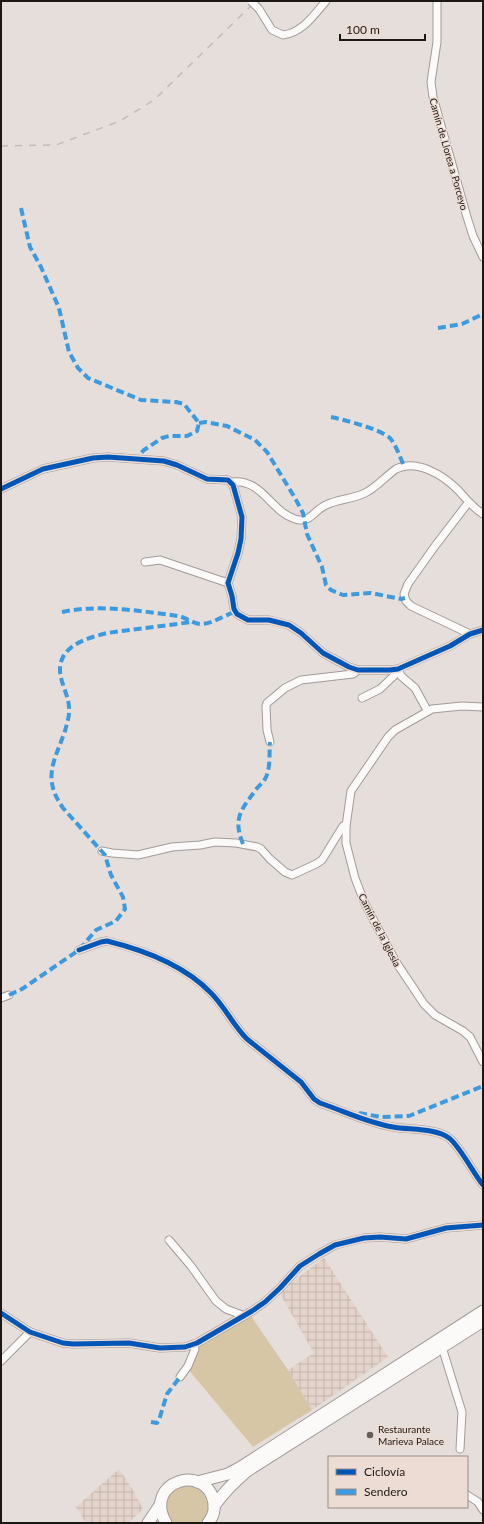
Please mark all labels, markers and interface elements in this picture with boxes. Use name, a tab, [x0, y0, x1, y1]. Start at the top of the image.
scale bar	[340, 16, 425, 42]
text: 100 m	[346, 22, 380, 37]
street label: Camín de Llorea a Porceyo	[427, 97, 471, 212]
street label: Camín de la Iglesia	[356, 891, 404, 969]
place label: Restaurante Marieva Palace	[378, 1423, 444, 1447]
marker: Restaurante Marieva Palace	[365, 1430, 375, 1440]
legend	[328, 1456, 468, 1508]
text: Ciclovía	[364, 1464, 405, 1479]
text: Sendero	[364, 1484, 408, 1499]

